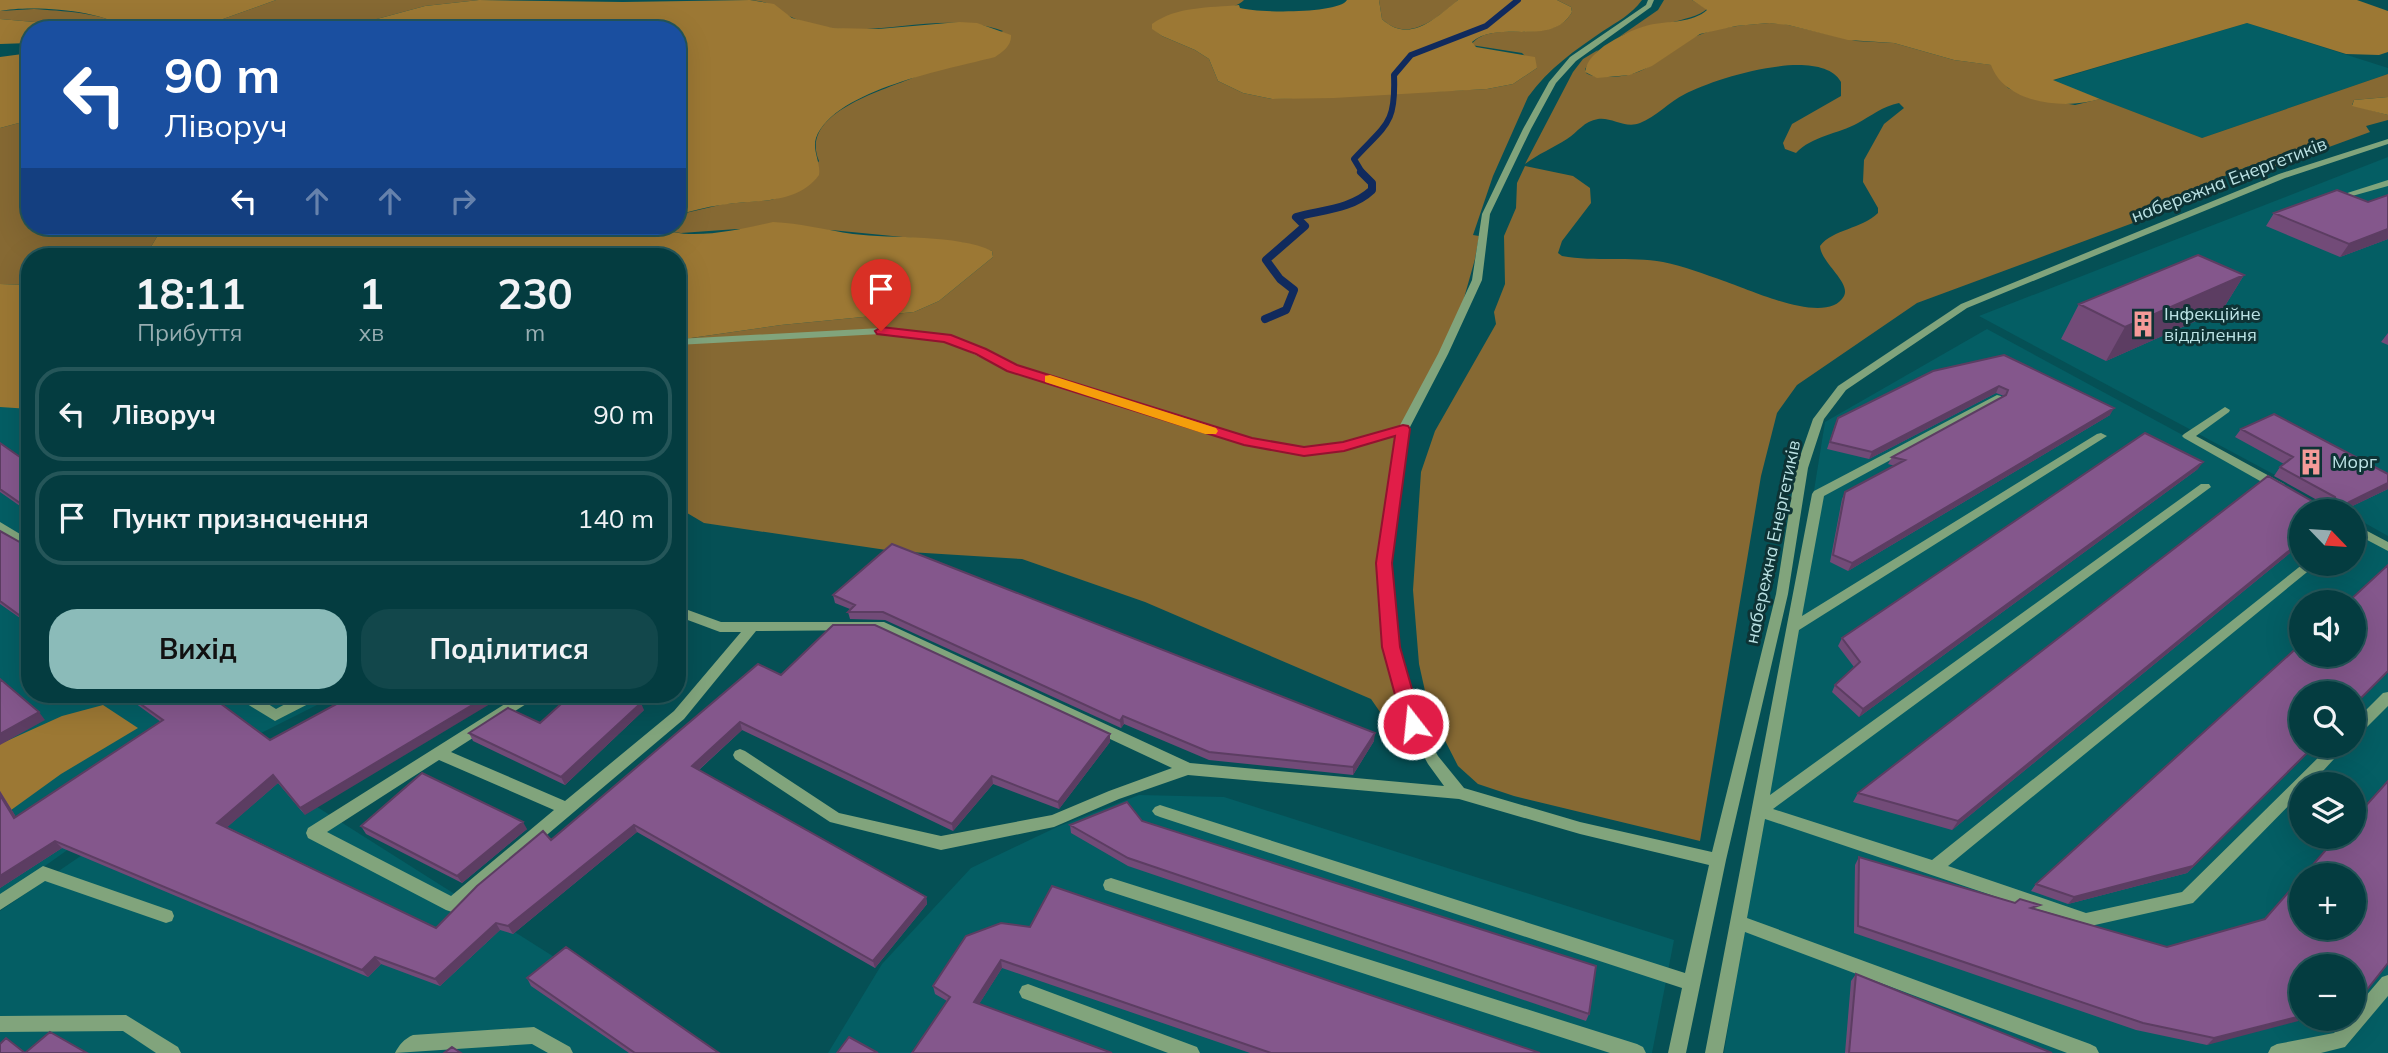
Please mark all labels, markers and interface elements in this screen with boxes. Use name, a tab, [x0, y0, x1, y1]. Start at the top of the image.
text: 90 m	[164, 44, 280, 105]
icon: left	[49, 49, 140, 140]
text: Ліворуч	[164, 105, 287, 145]
street label: набережна Енергетиків	[2128, 132, 2330, 227]
icon: left	[225, 182, 263, 220]
icon: ahead	[298, 182, 336, 220]
icon: ahead	[371, 182, 409, 220]
icon: right	[444, 182, 482, 220]
pin	[851, 259, 911, 331]
text: 18:11	[134, 267, 245, 320]
text: 1	[359, 267, 384, 320]
text: 230	[497, 267, 573, 320]
icon: arrive	[862, 270, 900, 308]
place label: Інфекційне відділення	[2164, 302, 2261, 346]
building icon: Інфекційне відділення	[2128, 309, 2158, 339]
text: Прибуття	[137, 318, 242, 347]
text: хв	[359, 318, 384, 347]
text: m	[525, 318, 545, 347]
icon: left	[53, 395, 91, 433]
text: Ліворуч	[112, 398, 216, 431]
text: 90 m	[593, 398, 654, 431]
street label: набережна Енергетиків	[1740, 438, 1805, 646]
building icon: Морг	[2296, 447, 2326, 477]
place label: Морг	[2332, 450, 2377, 473]
icon: arrive	[53, 499, 91, 537]
north arrow	[2289, 499, 2366, 576]
map controls	[2289, 499, 2366, 1031]
text: Пункт призначення	[112, 502, 369, 535]
text: 140 m	[578, 502, 654, 535]
button: sound	[2289, 590, 2366, 667]
button: Вихід	[49, 609, 347, 689]
button: Поділитися	[361, 609, 658, 689]
button: search	[2289, 681, 2366, 758]
position arrow	[1376, 687, 1450, 761]
button: layers	[2289, 772, 2366, 849]
button: +	[2289, 863, 2366, 940]
button: −	[2289, 954, 2366, 1031]

